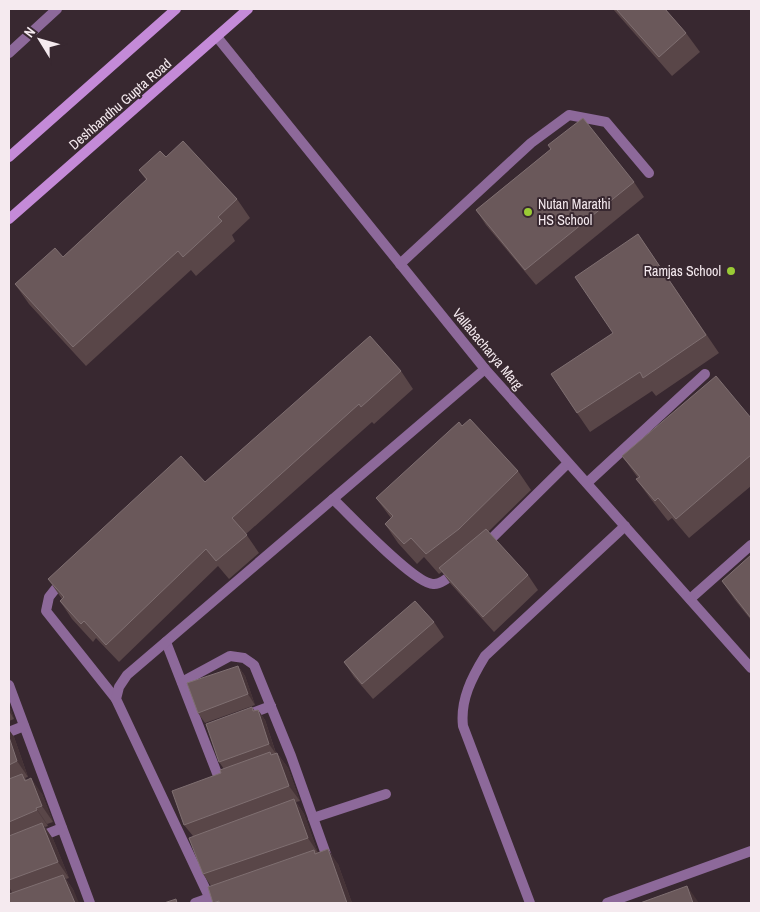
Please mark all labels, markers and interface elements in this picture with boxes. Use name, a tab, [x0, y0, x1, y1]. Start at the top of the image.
north arrow	[15, 15, 65, 65]
text: N	[20, 23, 39, 41]
street label: Deshbandhu Gupta Road	[65, 54, 175, 154]
place label: Nutan Marathi HS School	[538, 195, 611, 229]
marker: Nutan Marathi HS School	[522, 206, 534, 218]
place label: Ramjas School	[644, 262, 721, 280]
marker: Ramjas School	[725, 265, 737, 277]
street label: Vallabacharya Marg	[449, 304, 528, 394]

